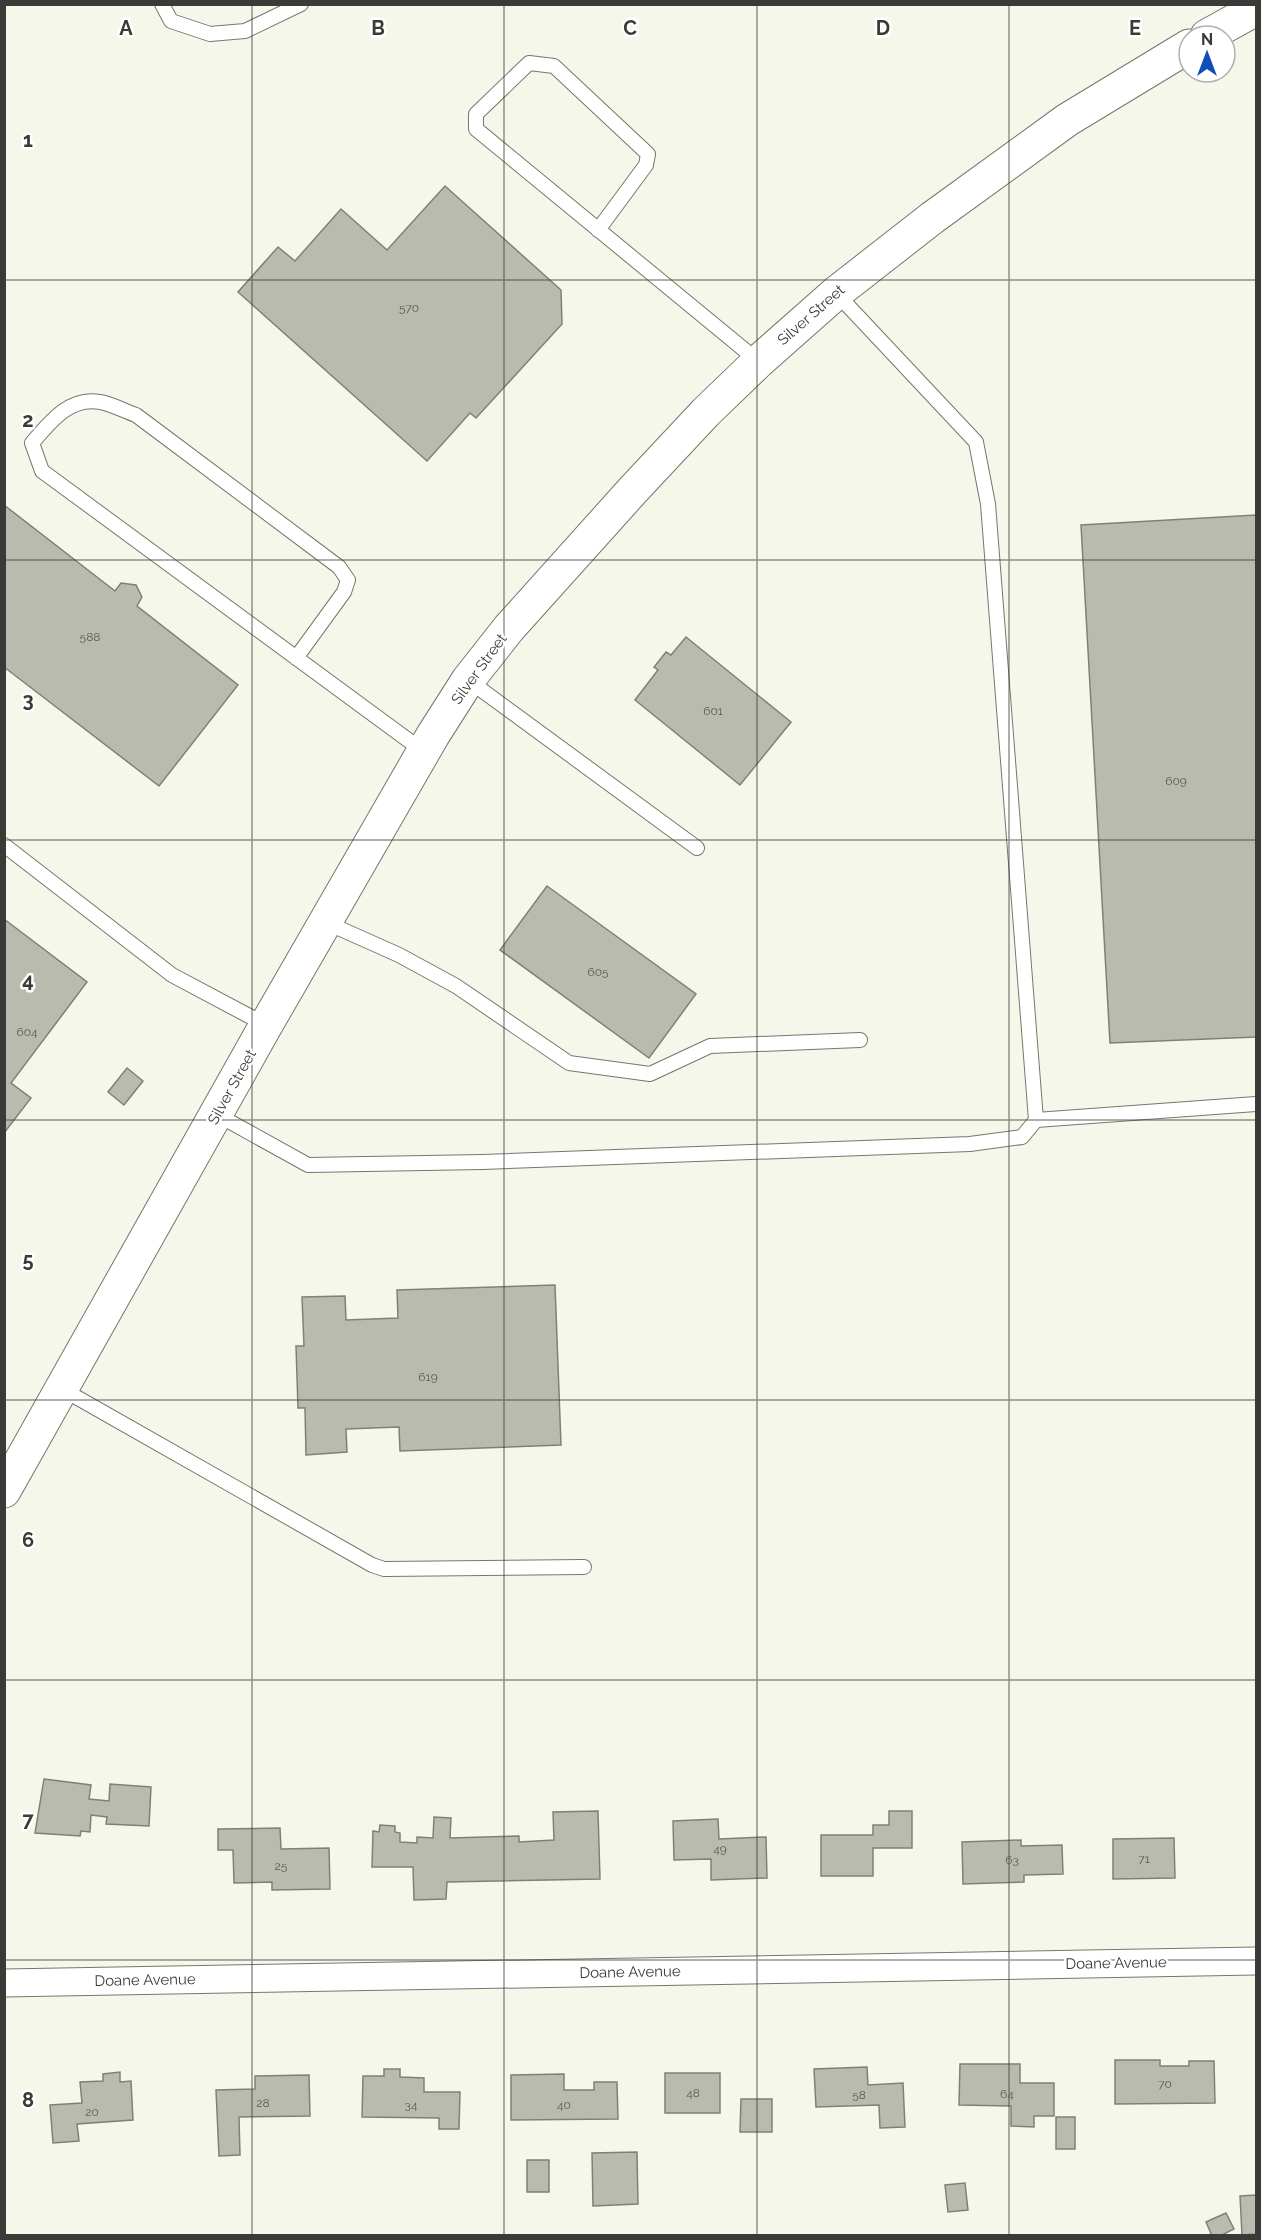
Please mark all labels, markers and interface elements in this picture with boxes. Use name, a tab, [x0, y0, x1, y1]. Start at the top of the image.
text: A	[119, 16, 133, 40]
text: B	[371, 16, 385, 40]
text: C	[623, 16, 637, 40]
text: D	[876, 16, 890, 40]
text: E	[1129, 16, 1141, 40]
north arrow	[1177, 24, 1237, 84]
text: N	[1201, 30, 1213, 49]
text: 1	[23, 128, 33, 152]
street label: Silver Street	[774, 281, 848, 349]
house number: 570	[399, 301, 419, 315]
text: 2	[22, 408, 34, 432]
house number: 588	[80, 630, 100, 644]
street label: Silver Street	[447, 630, 511, 708]
text: 3	[22, 688, 34, 712]
house number: 601	[703, 704, 723, 718]
house number: 609	[1165, 774, 1187, 788]
house number: 605	[587, 965, 609, 979]
text: 4	[22, 968, 34, 992]
house number: 604	[16, 1025, 38, 1039]
street label: Silver Street	[204, 1046, 260, 1128]
text: 5	[22, 1248, 34, 1272]
house number: 619	[418, 1370, 438, 1384]
text: 6	[22, 1528, 34, 1552]
text: 7	[22, 1808, 34, 1832]
house number: 49	[713, 1842, 727, 1856]
house number: 71	[1138, 1852, 1150, 1866]
house number: 63	[1005, 1853, 1019, 1867]
house number: 25	[275, 1859, 288, 1873]
street label: Doane Avenue	[1065, 1953, 1167, 1973]
street label: Doane Avenue	[579, 1962, 681, 1982]
street label: Doane Avenue	[94, 1970, 196, 1990]
house number: 70	[1158, 2077, 1172, 2091]
house number: 48	[686, 2086, 700, 2100]
house number: 64	[1000, 2087, 1014, 2101]
text: 8	[22, 2088, 34, 2112]
house number: 58	[852, 2088, 866, 2102]
house number: 28	[256, 2096, 270, 2110]
house number: 34	[405, 2098, 418, 2112]
house number: 40	[557, 2098, 571, 2112]
house number: 20	[85, 2105, 99, 2119]

